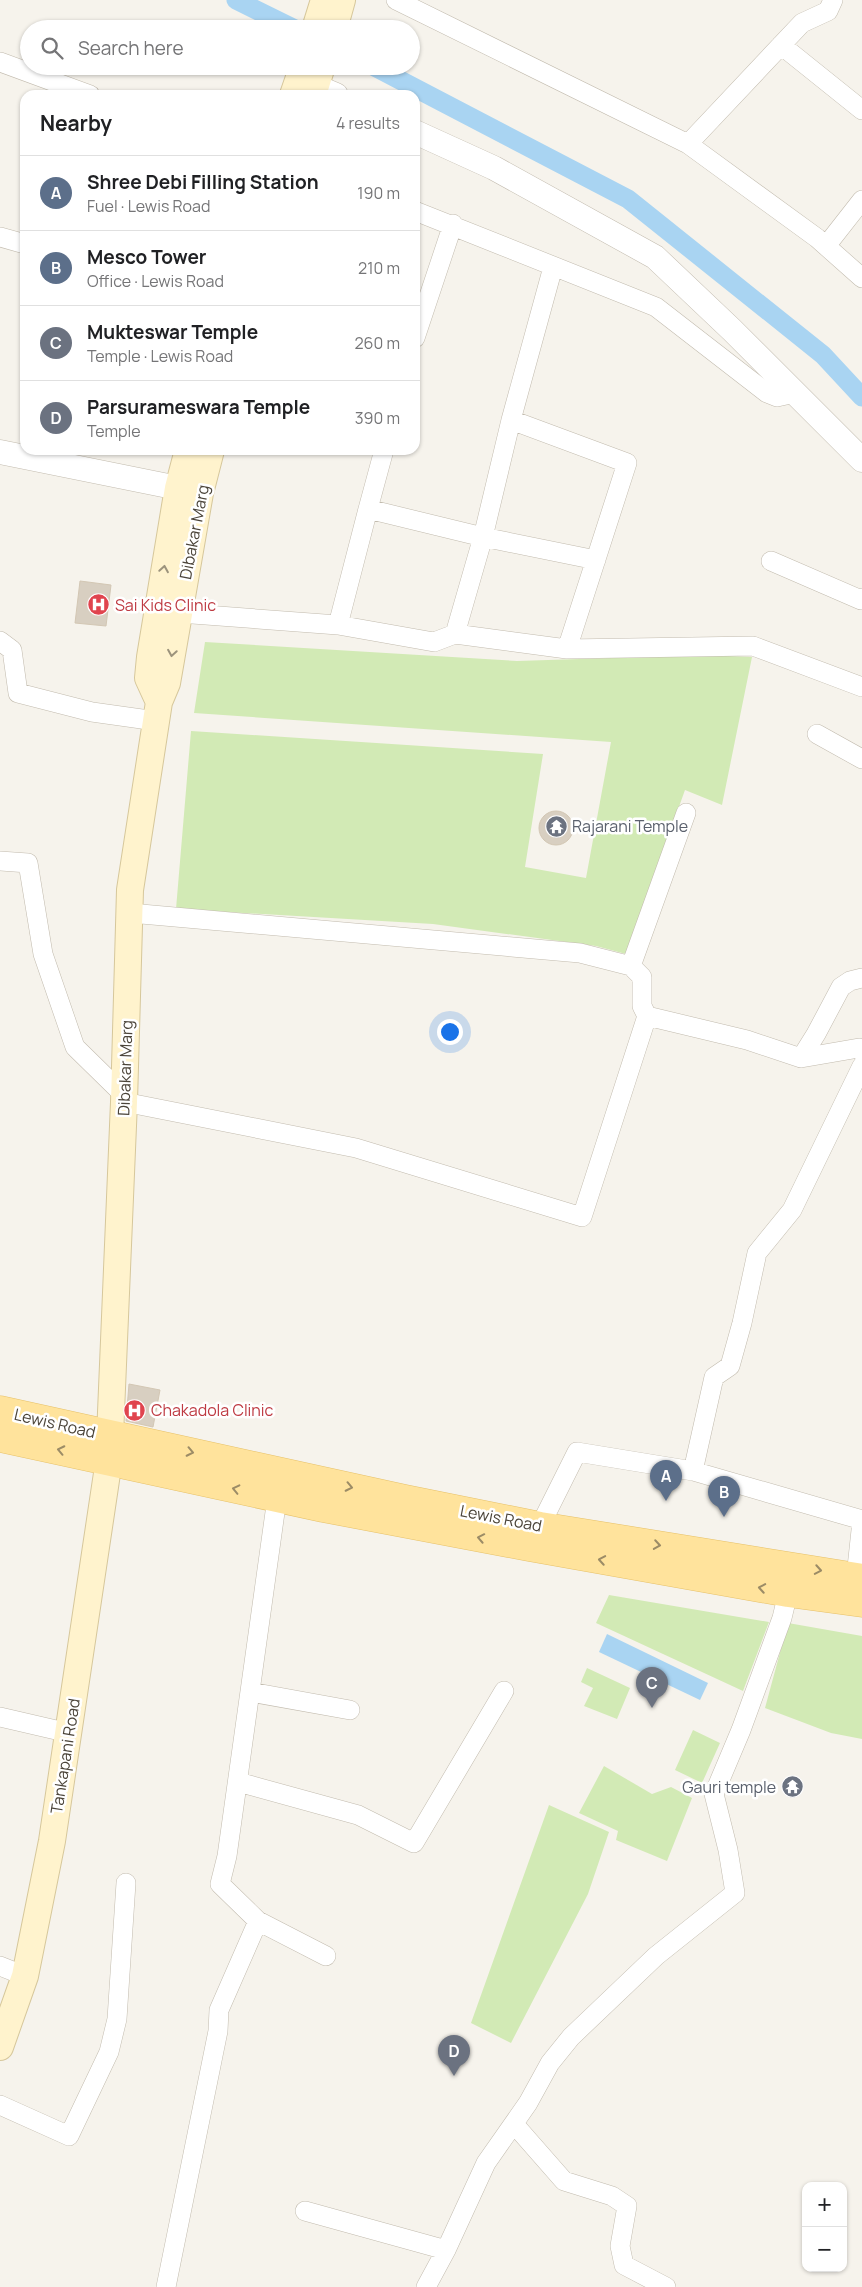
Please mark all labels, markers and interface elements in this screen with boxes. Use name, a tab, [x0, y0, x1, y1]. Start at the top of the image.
search box	[20, 20, 420, 75]
icon: search	[38, 34, 66, 62]
text: Search here	[78, 35, 184, 61]
text: Nearby	[40, 109, 112, 137]
text: 4 results	[336, 112, 400, 134]
text: Shree Debi Filling Station	[87, 169, 319, 195]
text: A	[51, 182, 61, 204]
text: 190 m	[357, 182, 400, 204]
text: Fuel · Lewis Road	[87, 195, 210, 217]
text: Mesco Tower	[87, 244, 206, 270]
text: B	[51, 257, 61, 279]
text: 210 m	[358, 257, 400, 279]
text: Office · Lewis Road	[87, 270, 224, 292]
text: Mukteswar Temple	[87, 319, 258, 345]
text: C	[50, 332, 62, 354]
text: 260 m	[354, 332, 400, 354]
text: Temple · Lewis Road	[87, 345, 233, 367]
text: Parsurameswara Temple	[87, 394, 310, 420]
text: D	[50, 407, 62, 429]
text: 390 m	[355, 407, 400, 429]
text: Temple	[87, 420, 141, 442]
street label: Dibakar Marg	[174, 483, 214, 581]
one-way arrow	[159, 565, 169, 574]
hospital icon: Sai Kids Clinic	[87, 593, 111, 617]
place label: Sai Kids Clinic	[115, 594, 216, 616]
one-way arrow	[168, 648, 178, 657]
temple icon: Rajarani Temple	[544, 814, 568, 838]
place label: Rajarani Temple	[572, 815, 688, 837]
your location	[437, 1019, 463, 1045]
street label: Dibakar Marg	[112, 1020, 138, 1116]
hospital icon: Chakadola Clinic	[123, 1398, 147, 1422]
place label: Chakadola Clinic	[151, 1399, 274, 1421]
street label: Lewis Road	[12, 1403, 98, 1443]
one-way arrow	[57, 1446, 65, 1456]
one-way arrow	[185, 1446, 194, 1457]
pin: A	[650, 1460, 682, 1501]
pin: B	[708, 1476, 740, 1517]
one-way arrow	[344, 1481, 353, 1492]
one-way arrow	[232, 1484, 241, 1495]
street label: Lewis Road	[458, 1499, 544, 1537]
one-way arrow	[477, 1534, 486, 1544]
one-way arrow	[653, 1539, 661, 1549]
one-way arrow	[597, 1556, 606, 1566]
one-way arrow	[813, 1565, 822, 1575]
one-way arrow	[757, 1584, 766, 1594]
pin: C	[636, 1667, 668, 1708]
street label: Tankapani Road	[45, 1697, 85, 1815]
temple icon: Gauri temple	[780, 1775, 804, 1799]
place label: Gauri temple	[682, 1776, 776, 1798]
pin: D	[438, 2035, 470, 2076]
map controls	[802, 2182, 847, 2272]
button: +	[802, 2182, 847, 2227]
button: −	[802, 2227, 847, 2272]

